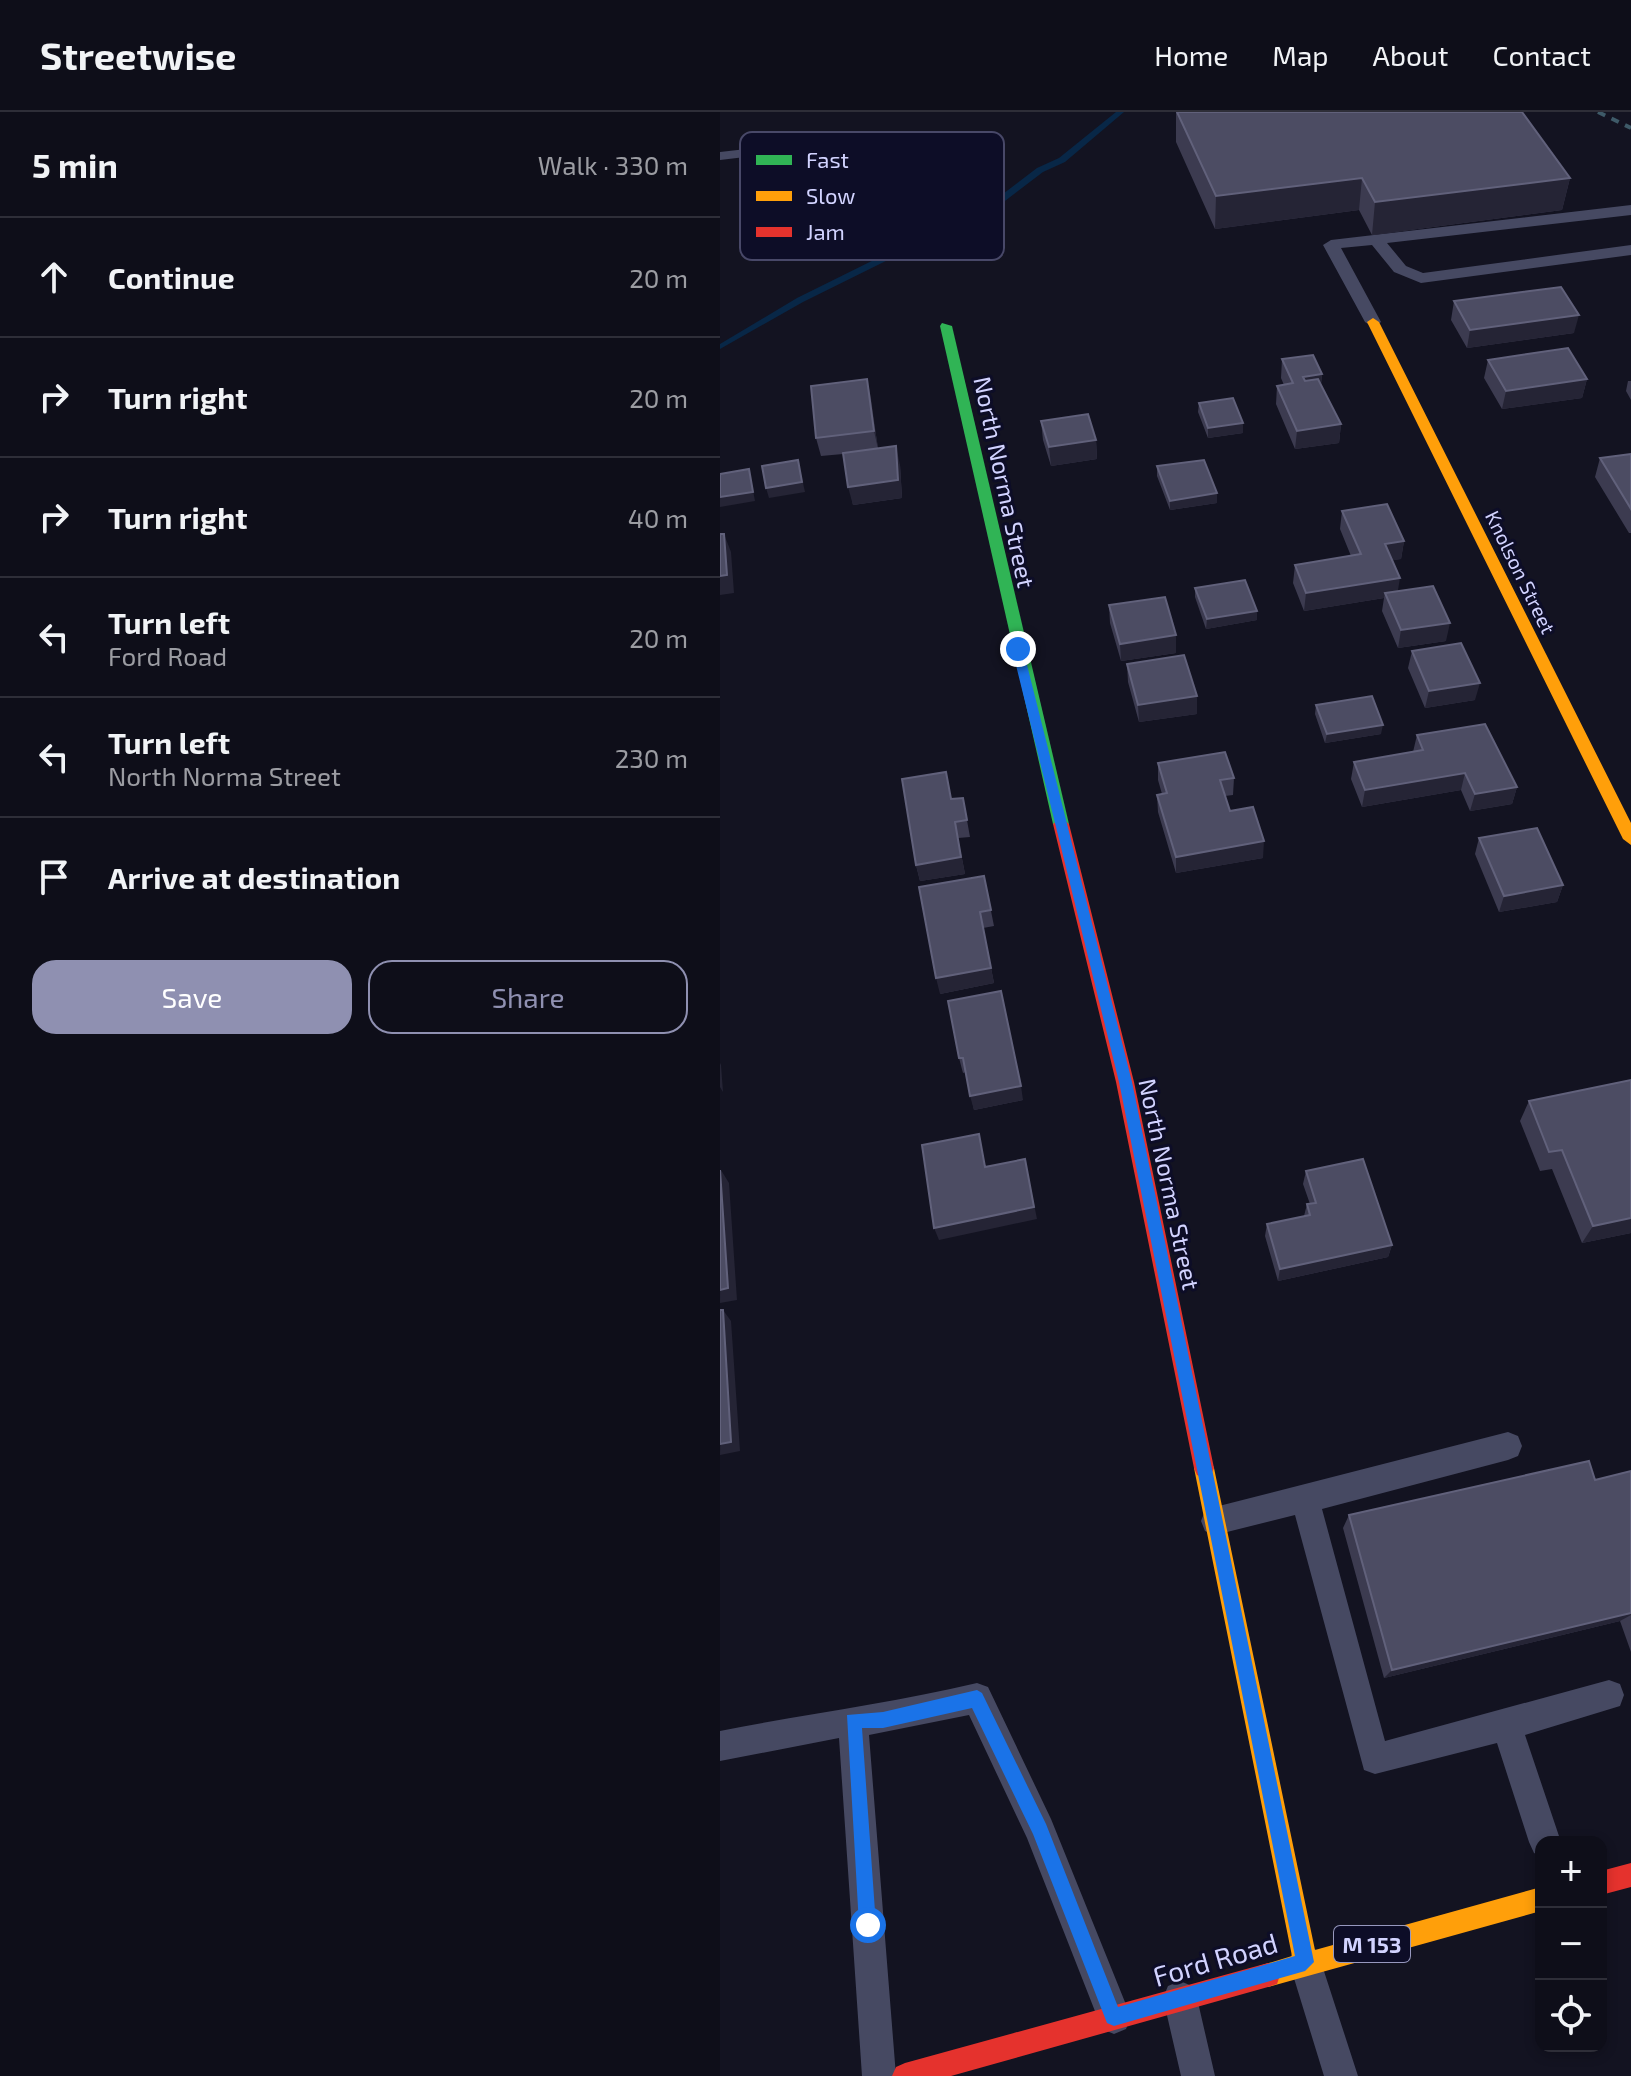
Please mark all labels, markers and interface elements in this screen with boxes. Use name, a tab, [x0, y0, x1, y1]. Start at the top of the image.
text: Streetwise	[40, 32, 236, 78]
text: Home	[1154, 38, 1228, 72]
text: Map	[1272, 38, 1329, 72]
text: About	[1373, 38, 1448, 72]
text: Contact	[1492, 38, 1591, 72]
legend	[740, 132, 1004, 260]
text: 5 min	[32, 144, 118, 185]
text: Fast	[806, 146, 849, 172]
text: Walk · 330 m	[538, 149, 688, 180]
text: Slow	[806, 182, 855, 208]
text: Jam	[806, 218, 845, 244]
icon: ahead	[32, 255, 76, 299]
text: Continue	[108, 259, 235, 295]
text: 20 m	[629, 262, 688, 293]
street label: North Norma Street	[968, 374, 1042, 590]
icon: right	[32, 375, 76, 419]
text: Turn right	[108, 379, 248, 415]
text: 20 m	[629, 382, 688, 413]
icon: right	[32, 495, 76, 539]
text: Turn right	[108, 499, 248, 535]
text: 40 m	[628, 502, 688, 533]
street label: Knolson Street	[1481, 507, 1561, 638]
text: Turn left	[108, 604, 230, 640]
icon: left	[32, 615, 76, 659]
text: 20 m	[629, 622, 688, 653]
route end	[1000, 631, 1036, 667]
text: Ford Road	[108, 640, 227, 671]
text: Turn left	[108, 724, 230, 760]
icon: left	[32, 735, 76, 779]
text: 230 m	[615, 742, 688, 773]
text: North Norma Street	[108, 760, 341, 791]
icon: arrive	[32, 855, 76, 899]
text: Arrive at destination	[108, 859, 400, 895]
button: Save	[32, 960, 352, 1034]
button: Share	[368, 960, 688, 1034]
street label: North Norma Street	[1133, 1076, 1207, 1292]
map controls	[1535, 1836, 1607, 2052]
button: +	[1535, 1836, 1607, 1908]
route start	[850, 1907, 886, 1943]
button: −	[1535, 1908, 1607, 1980]
street label: Ford Road	[1149, 1925, 1281, 1993]
road number: M 153	[1334, 1926, 1410, 1962]
button: locate	[1535, 1980, 1607, 2052]

